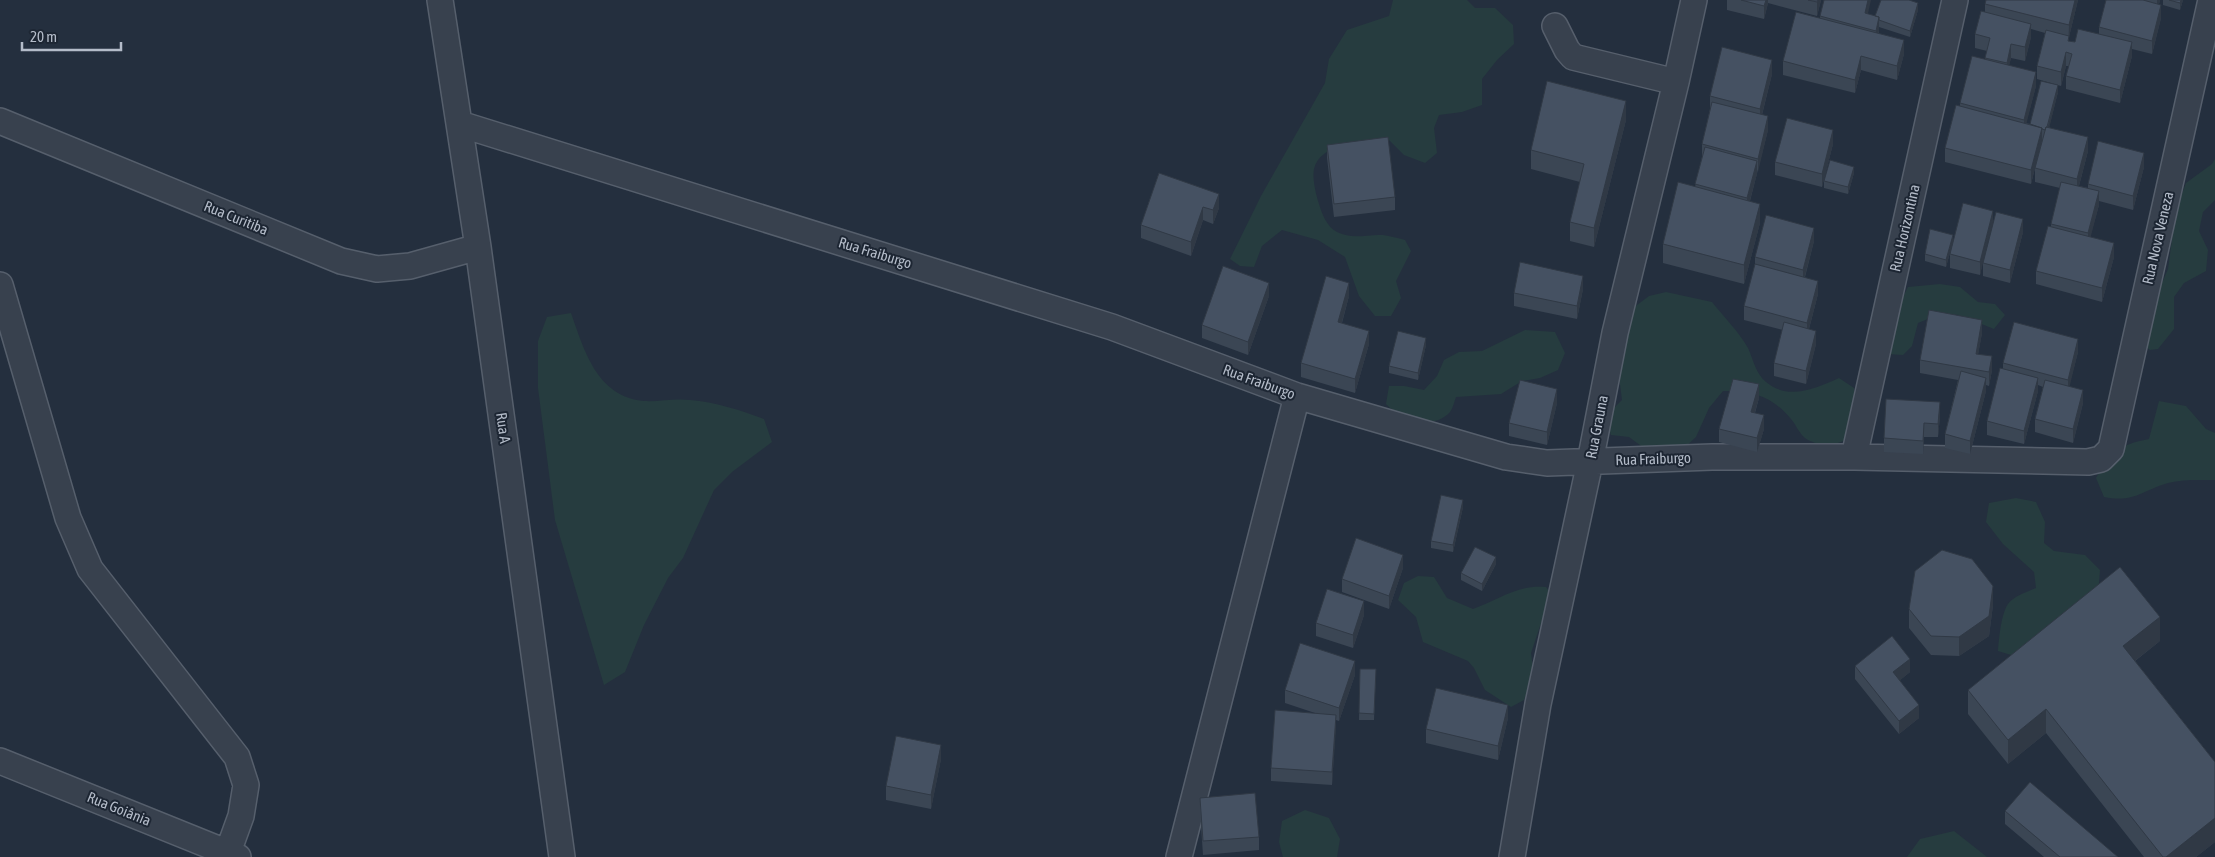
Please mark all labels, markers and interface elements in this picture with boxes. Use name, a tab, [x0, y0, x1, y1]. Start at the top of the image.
scale bar	[22, 20, 121, 52]
text: 20 m	[30, 28, 57, 45]
street label: Rua Horizontina	[1886, 183, 1923, 273]
street label: Rua Nova Veneza	[2139, 190, 2176, 286]
street label: Rua Curitiba	[202, 197, 271, 238]
street label: Rua Fraiburgo	[837, 233, 914, 272]
street label: Rua Fraiburgo	[1221, 361, 1298, 402]
street label: Rua Grauna	[1582, 394, 1611, 460]
street label: Rua A	[493, 411, 514, 445]
street label: Rua Fraiburgo	[1615, 449, 1691, 468]
street label: Rua Goiânia	[85, 788, 153, 829]

